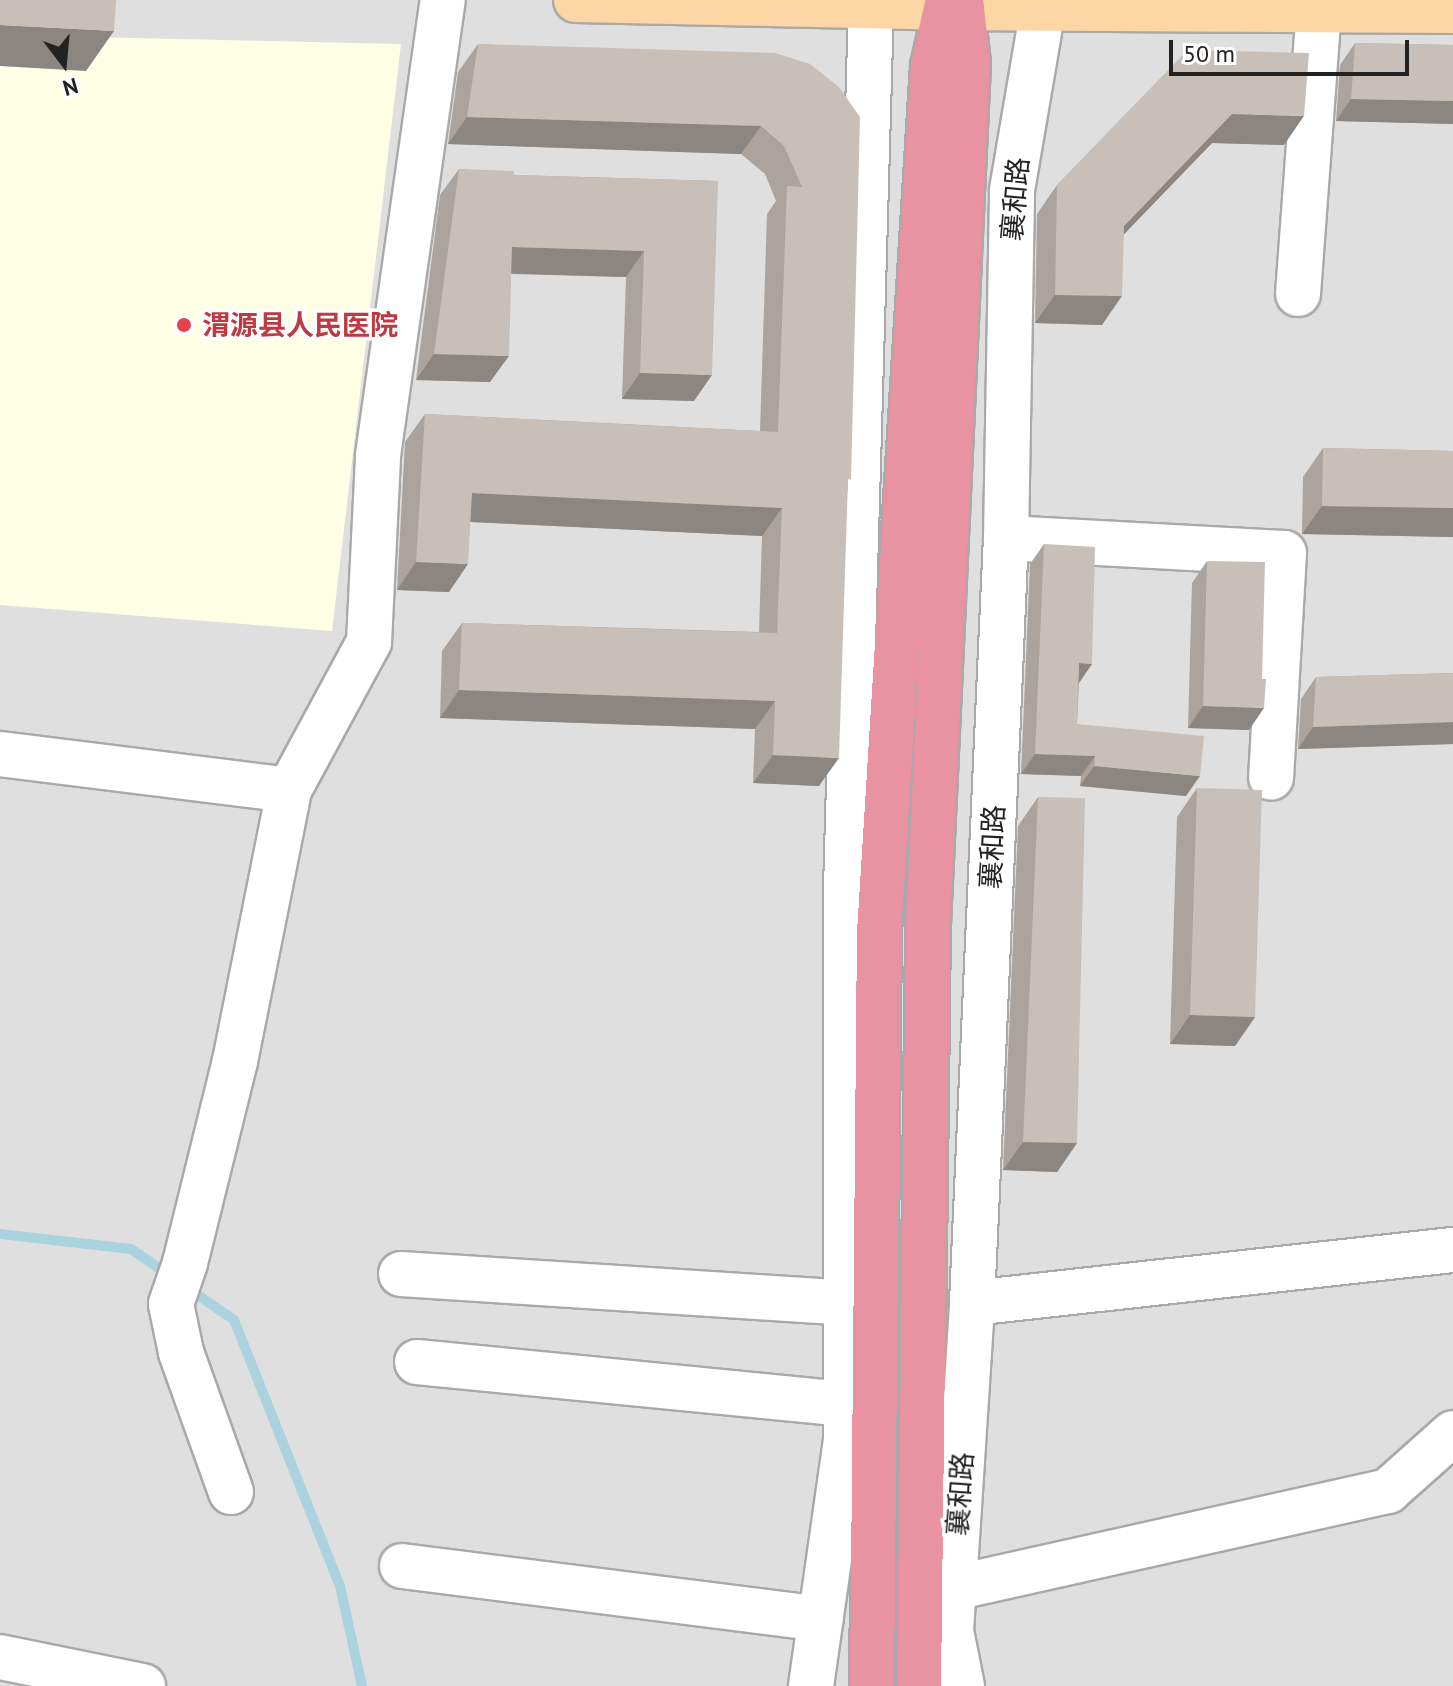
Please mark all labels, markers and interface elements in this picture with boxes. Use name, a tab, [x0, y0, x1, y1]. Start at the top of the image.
north arrow	[24, 24, 104, 104]
scale bar	[1173, 24, 1413, 74]
text: 50 m	[1183, 38, 1235, 69]
text: N	[60, 72, 81, 103]
street label: 襄和路	[995, 156, 1035, 242]
place label: 渭源县人民医院	[202, 308, 398, 342]
marker: 渭源县人民医院	[173, 314, 195, 336]
street label: 襄和路	[973, 804, 1011, 890]
street label: 襄和路	[940, 1451, 980, 1537]

